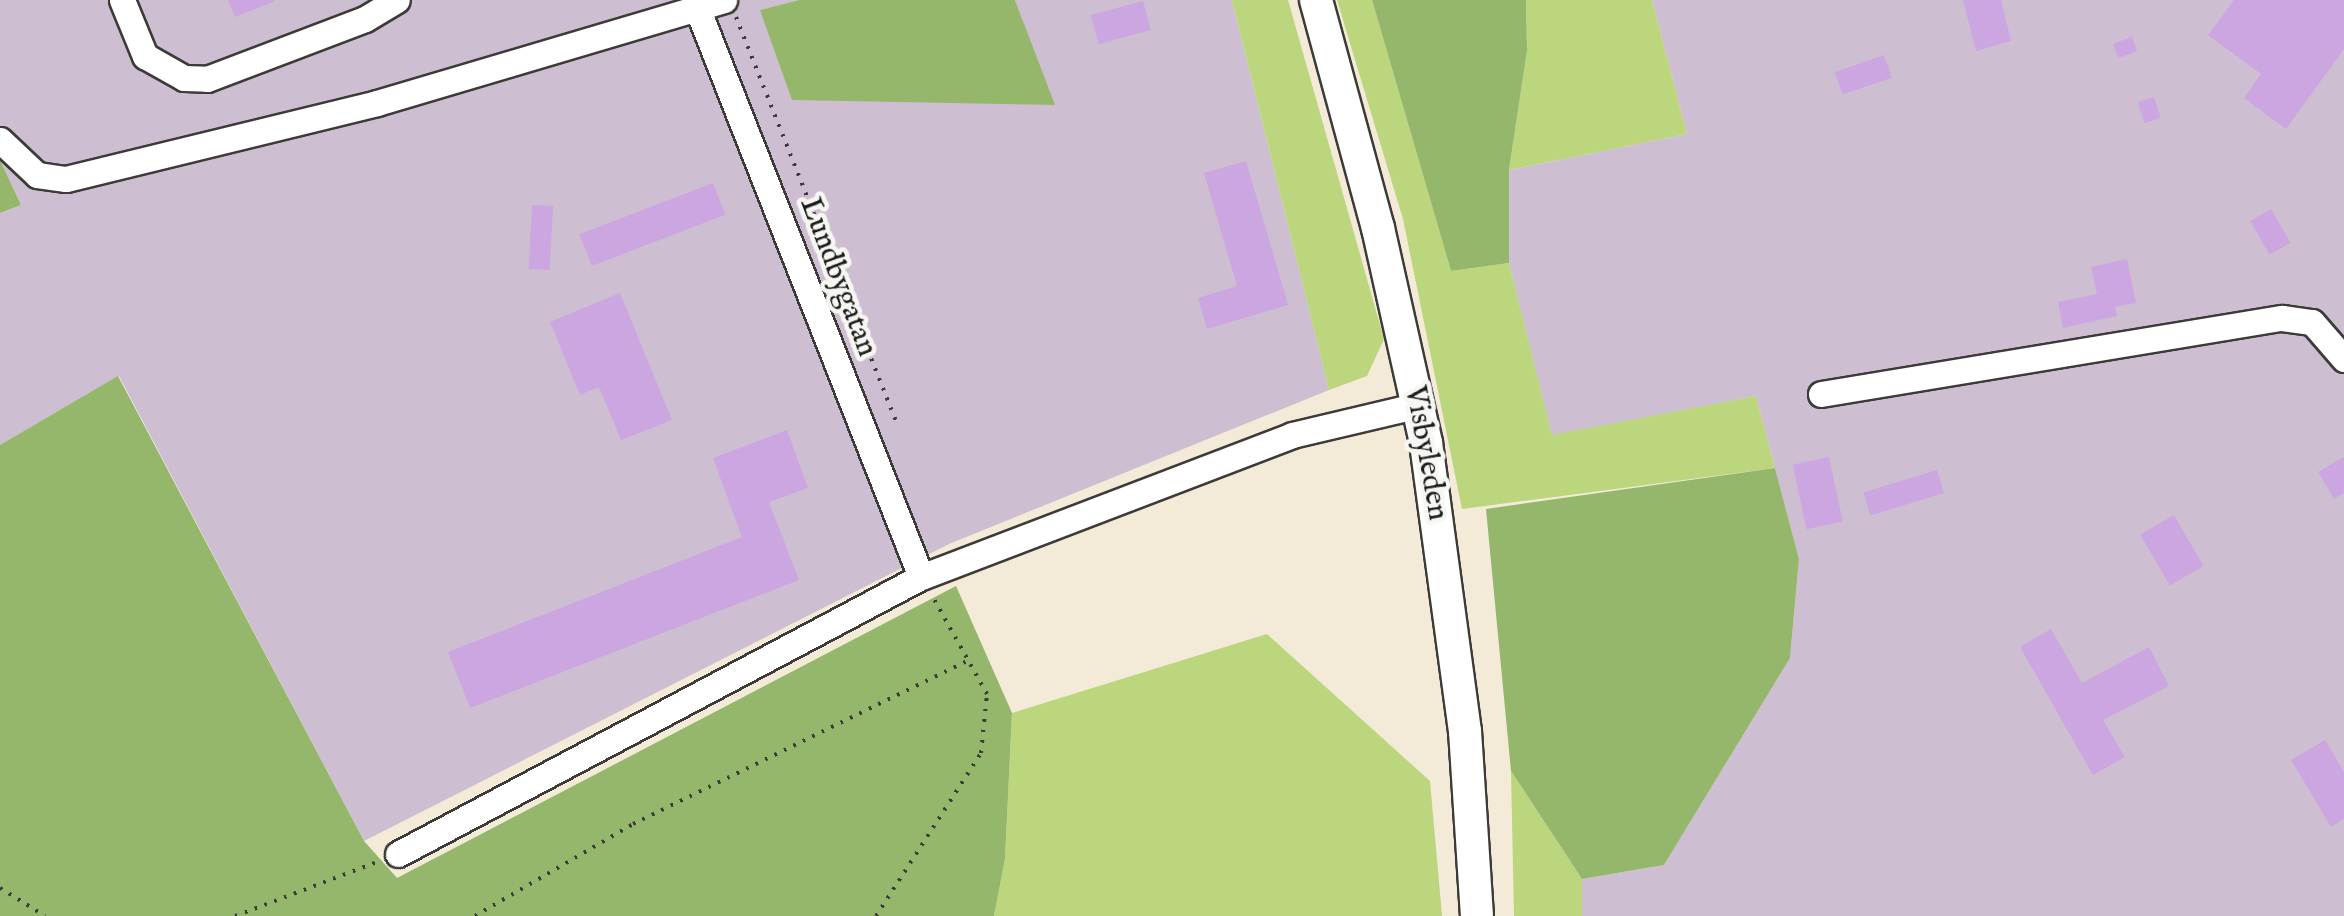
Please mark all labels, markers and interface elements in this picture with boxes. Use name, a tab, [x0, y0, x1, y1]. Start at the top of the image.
street label: Lundbygatan	[791, 192, 885, 362]
street label: Visbyleden	[1396, 383, 1456, 523]

